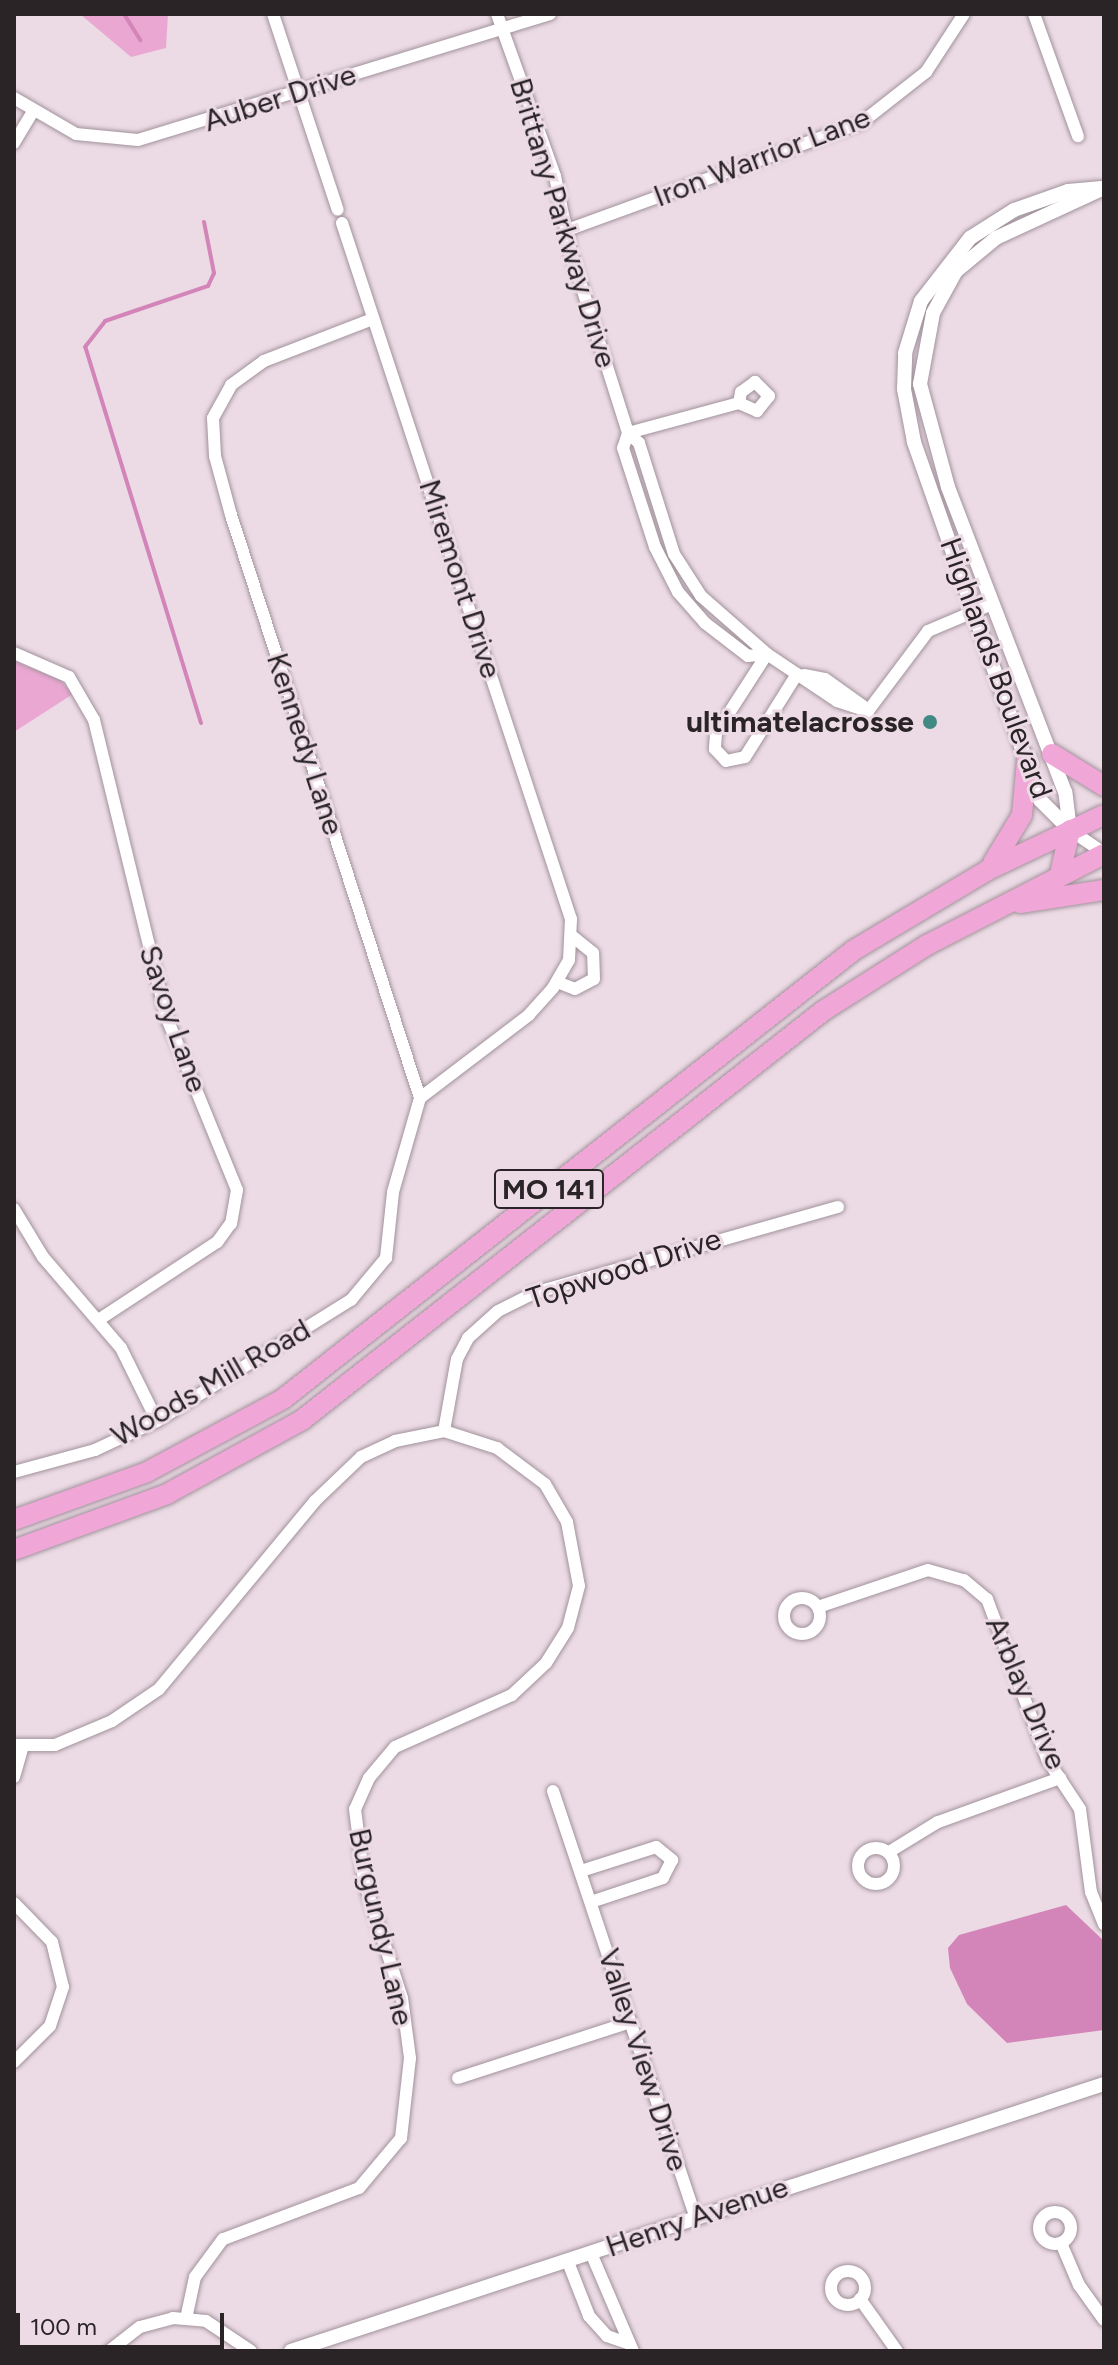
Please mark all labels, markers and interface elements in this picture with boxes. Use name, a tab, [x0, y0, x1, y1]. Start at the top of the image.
street label: Auber Drive	[199, 56, 361, 140]
street label: Brittany Parkway Drive	[502, 74, 624, 372]
street label: Iron Warrior Lane	[649, 99, 875, 215]
street label: Miremont Drive	[411, 475, 509, 683]
street label: Highlands Boulevard	[932, 533, 1060, 803]
street label: Kennedy Lane	[259, 649, 351, 839]
place label: ultimatelacrosse	[686, 704, 914, 740]
marker: ultimatelacrosse	[921, 713, 939, 731]
street label: Savoy Lane	[131, 941, 215, 1097]
road number: MO 141	[493, 1165, 605, 1213]
street label: Topwood Drive	[522, 1221, 726, 1317]
street label: Woods Mill Road	[105, 1312, 317, 1454]
street label: Arblay Drive	[978, 1611, 1074, 1775]
street label: Burgundy Lane	[341, 1825, 421, 2029]
street label: Valley View Drive	[590, 1944, 696, 2176]
street label: Henry Avenue	[601, 2169, 793, 2265]
scale bar	[20, 2297, 228, 2347]
text: 100 m	[30, 2312, 97, 2341]

